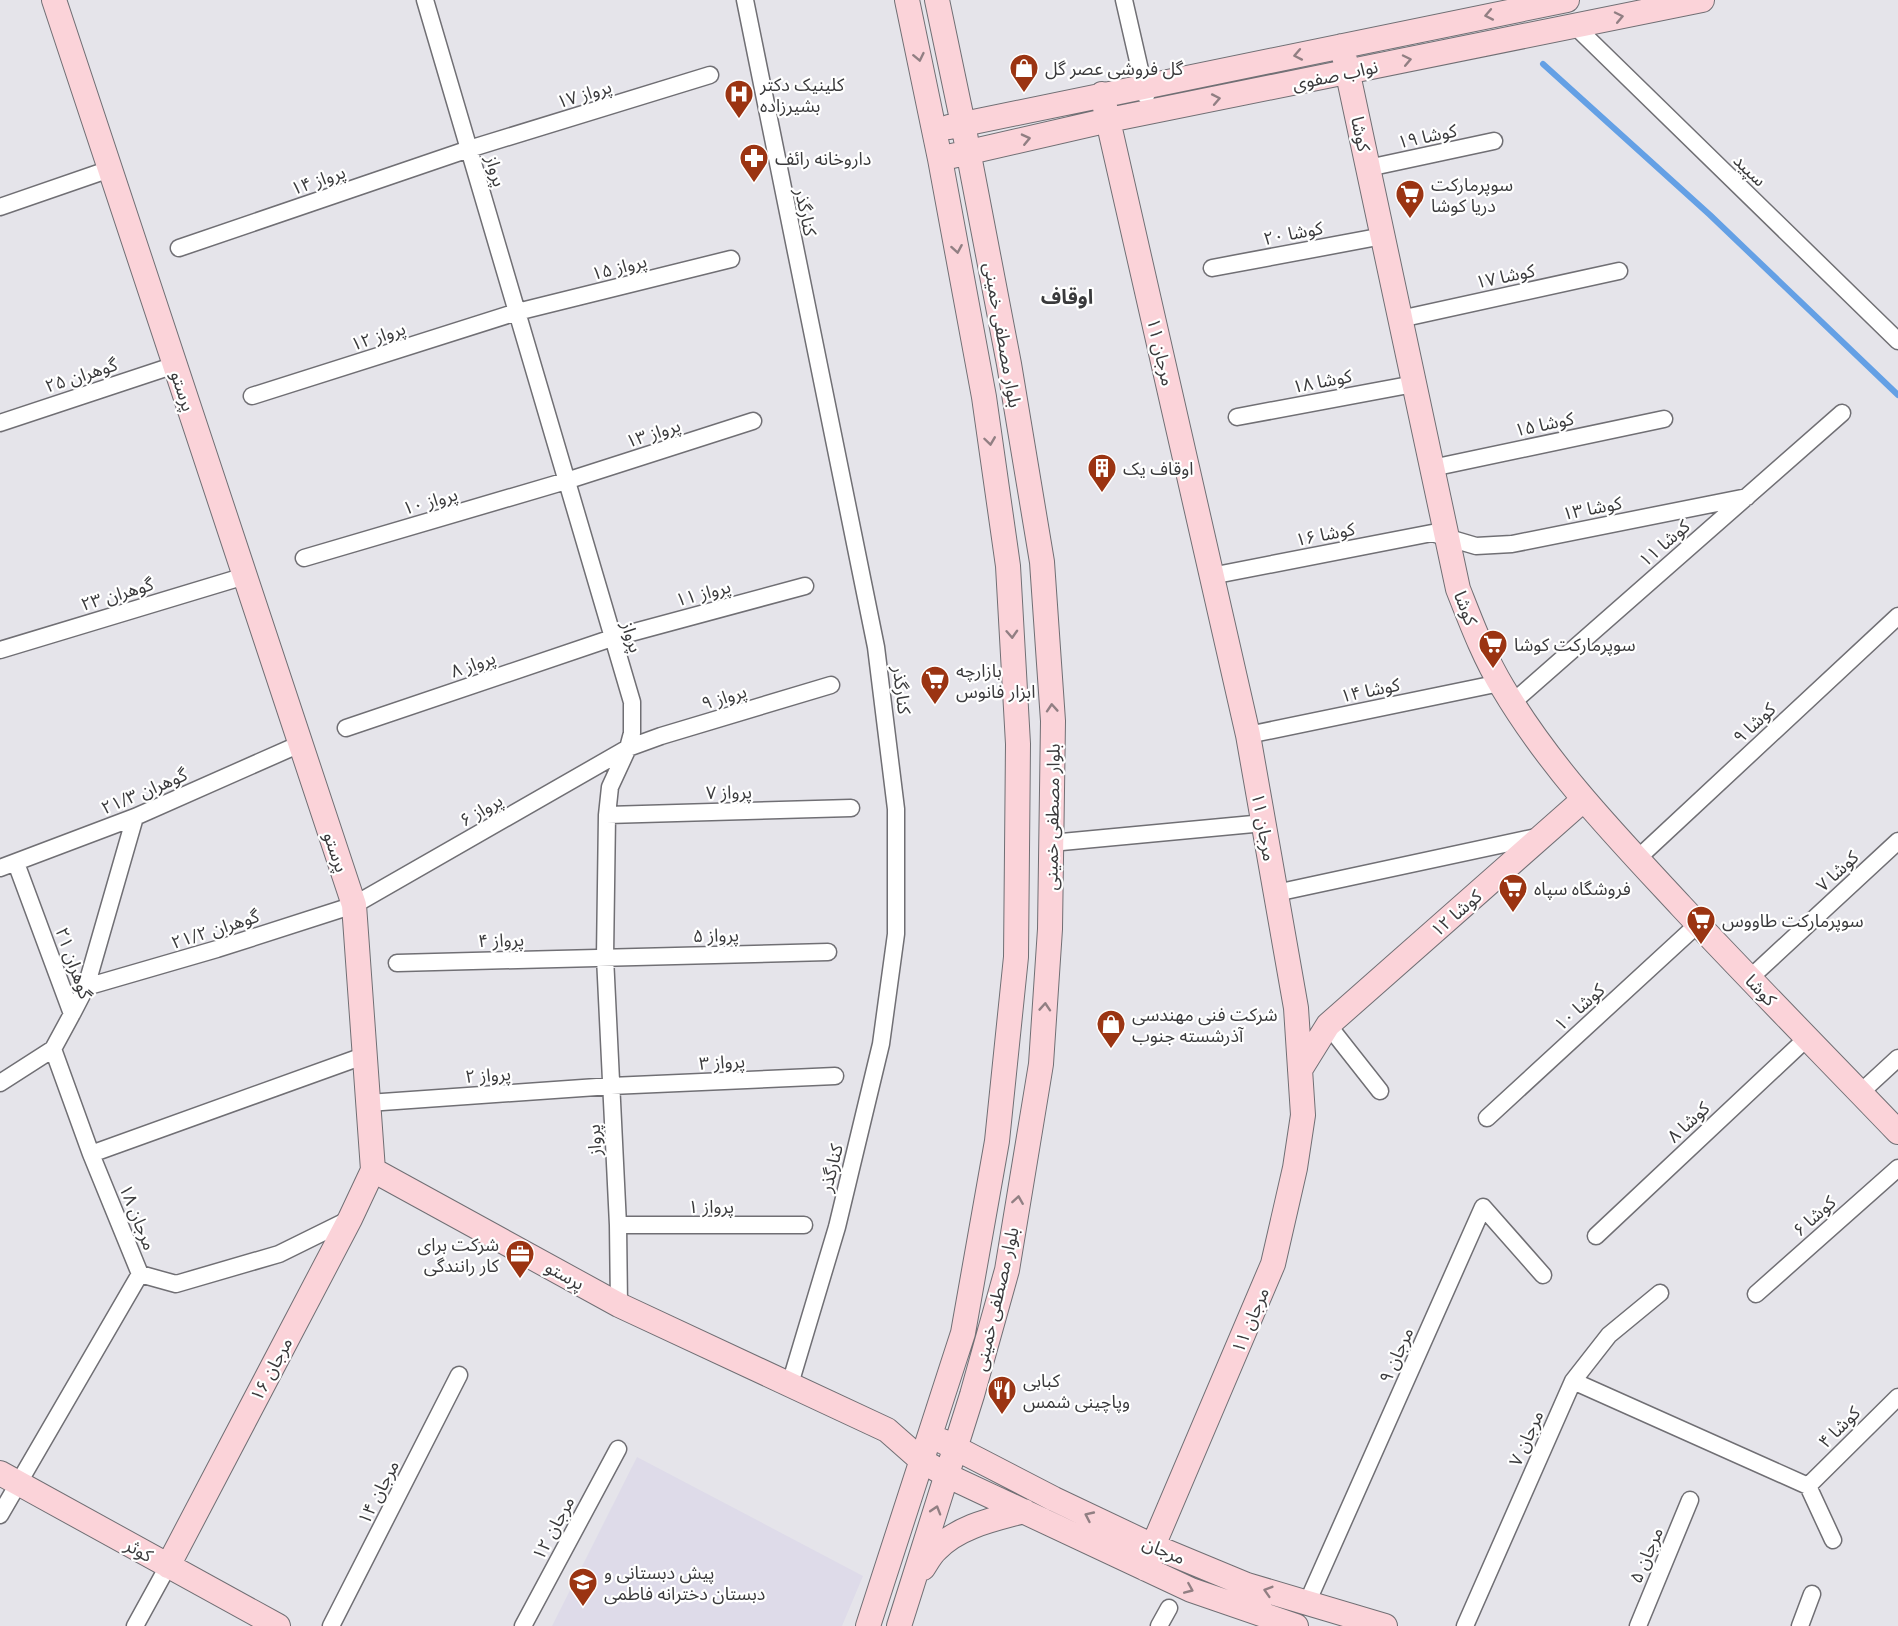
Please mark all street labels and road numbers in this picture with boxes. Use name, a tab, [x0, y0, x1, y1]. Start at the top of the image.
street label: نواب صفوی	[1290, 56, 1380, 95]
street label: پرواز ۱۷	[554, 76, 614, 113]
street label: کوشا	[1346, 115, 1375, 154]
street label: کوشا ۱۹	[1395, 119, 1459, 154]
street label: سپید	[1729, 150, 1771, 191]
street label: پرواز	[480, 152, 510, 189]
street label: پرواز ۱۴	[288, 161, 348, 200]
street label: کنارگذر	[790, 185, 821, 239]
street label: کوشا ۲۰	[1261, 217, 1325, 250]
street label: پرواز ۱۵	[589, 250, 649, 285]
street label: کوشا ۱۷	[1473, 259, 1537, 294]
street label: بلوار مصطفی خمینی	[979, 261, 1026, 409]
street label: مرجان ۱۱	[1142, 316, 1179, 388]
street label: پرواز ۱۲	[348, 317, 408, 356]
street label: گوهران ۲۵	[42, 353, 121, 397]
street label: کوشا ۱۸	[1290, 365, 1354, 398]
street label: پرستو	[166, 368, 199, 414]
street label: کوشا ۱۵	[1512, 407, 1576, 442]
street label: پرواز ۱۳	[623, 414, 683, 453]
street label: پرواز ۱۰	[400, 483, 460, 520]
street label: کوشا ۱۳	[1560, 492, 1624, 525]
street label: کوشا ۱۱	[1634, 515, 1695, 571]
street label: کوشا ۱۶	[1293, 518, 1357, 551]
street label: گوهران ۲۳	[78, 573, 157, 616]
street label: پرواز ۱۱	[673, 576, 733, 612]
street label: کوشا	[1449, 588, 1482, 629]
street label: پرواز	[616, 618, 647, 655]
street label: پرواز ۸	[448, 647, 499, 683]
street label: کنارگذر	[888, 664, 915, 716]
street label: کوشا ۱۴	[1338, 673, 1402, 708]
street label: پرواز ۹	[699, 680, 749, 715]
street label: کوشا ۹	[1729, 698, 1781, 748]
street label: بلوار مصطفی خمینی	[1040, 743, 1065, 891]
street label: گوهران ۲۱/۳	[98, 763, 191, 819]
street label: پرواز ۷	[706, 781, 752, 804]
street label: پرواز ۶	[456, 789, 507, 832]
street label: مرجان ۱۱	[1247, 791, 1280, 863]
street label: پرستو	[318, 829, 353, 875]
street label: کوشا ۷	[1812, 846, 1864, 896]
street label: کوشا ۱۲	[1426, 885, 1487, 941]
street label: گوهران ۲۱/۲	[168, 905, 262, 954]
street label: گوهران ۲۱	[50, 924, 97, 1002]
street label: پرواز ۵	[693, 924, 739, 947]
street label: پرواز ۴	[478, 929, 524, 952]
street label: کوشا	[1740, 970, 1781, 1011]
street label: کوشا ۱۰	[1550, 979, 1610, 1036]
street label: پرواز ۳	[698, 1050, 746, 1075]
street label: پرواز ۲	[464, 1063, 512, 1088]
street label: کوشا ۸	[1663, 1097, 1715, 1147]
street label: پرواز	[583, 1124, 607, 1157]
street label: کنارگذر	[815, 1141, 848, 1195]
street label: مرجان ۱۸	[114, 1181, 161, 1253]
street label: کوشا ۶	[1788, 1191, 1841, 1241]
street label: پرواز ۱	[688, 1196, 734, 1218]
street label: بلوار مصطفی خمینی	[969, 1225, 1024, 1373]
street label: پرستو	[541, 1256, 588, 1295]
street label: مرجان ۱۱	[1227, 1284, 1274, 1356]
street label: مرجان ۹	[1374, 1324, 1418, 1386]
street label: مرجان ۱۶	[246, 1334, 297, 1405]
street label: کوشا ۴	[1814, 1402, 1865, 1453]
street label: مرجان ۷	[1504, 1407, 1548, 1469]
street label: مرجان ۱۴	[353, 1456, 404, 1528]
street label: مرجان ۱۲	[528, 1493, 579, 1564]
street label: مرجان ۵	[1625, 1524, 1668, 1587]
street label: مرجان	[1139, 1532, 1188, 1569]
street label: کوثر	[120, 1533, 157, 1567]

